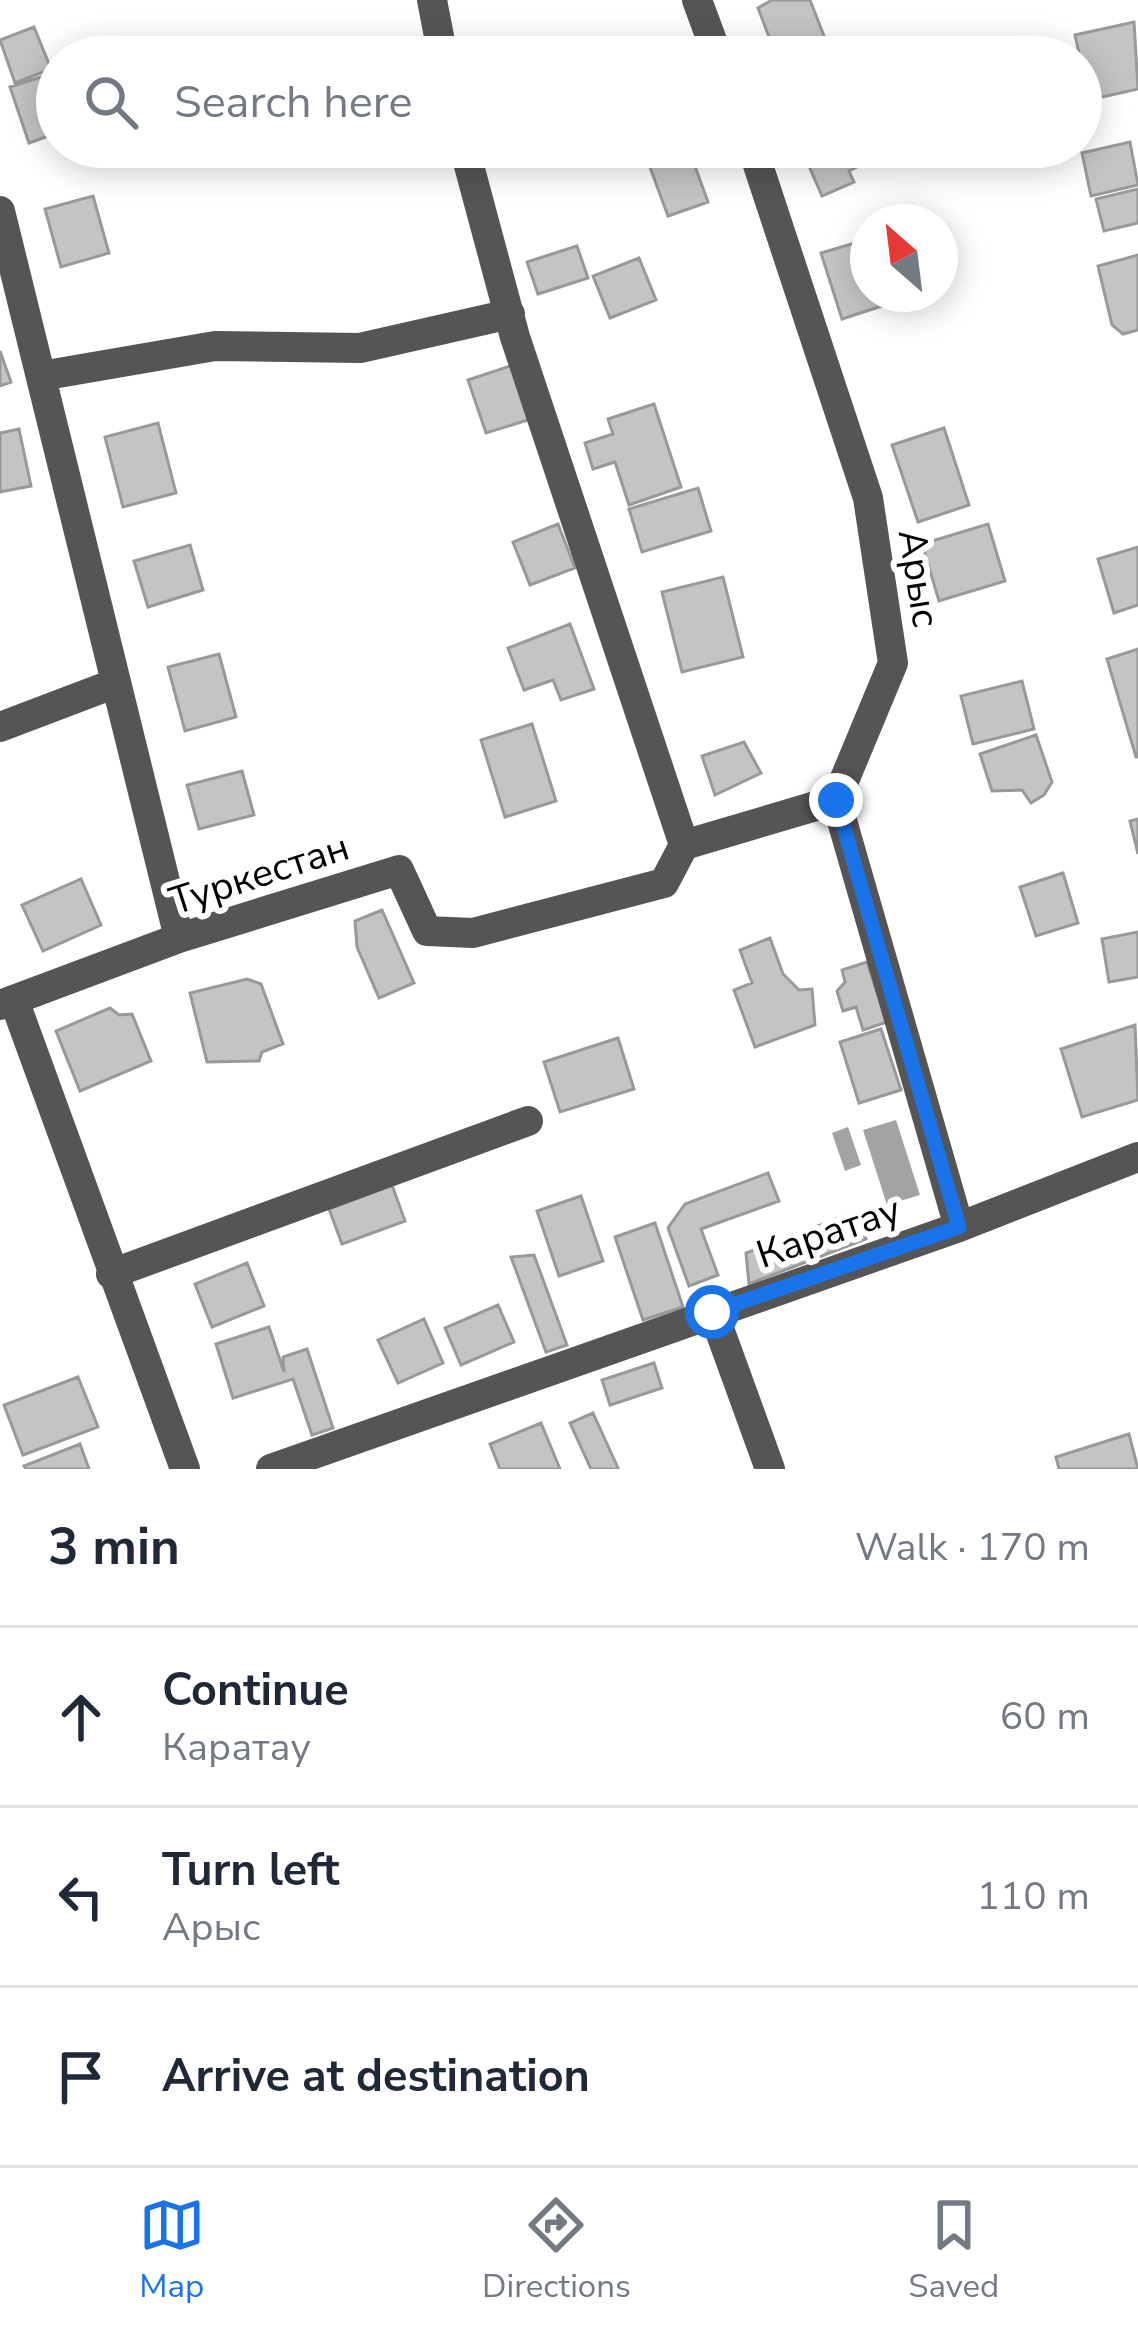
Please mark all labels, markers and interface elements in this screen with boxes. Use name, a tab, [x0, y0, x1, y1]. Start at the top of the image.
search box	[36, 36, 1102, 168]
icon: search	[78, 69, 144, 135]
text: Search here	[174, 72, 413, 133]
north arrow	[850, 204, 958, 312]
street label: Арыс	[885, 525, 952, 631]
route end	[809, 773, 863, 827]
street label: Туркестан	[163, 821, 356, 928]
street label: Каратау	[749, 1183, 908, 1282]
route start	[685, 1285, 739, 1339]
text: 3 min	[48, 1512, 180, 1582]
text: Walk · 170 m	[855, 1521, 1090, 1574]
text: Continue	[162, 1660, 349, 1721]
icon: ahead	[48, 1684, 114, 1750]
text: 60 m	[1000, 1690, 1090, 1743]
text: Каратау	[162, 1721, 311, 1774]
text: Turn left	[162, 1840, 340, 1901]
icon: left	[48, 1864, 114, 1930]
text: 110 m	[976, 1870, 1090, 1923]
text: Арыс	[162, 1901, 260, 1954]
icon: arrive	[48, 2044, 114, 2110]
text: Arrive at destination	[162, 2046, 590, 2107]
tab: Map	[139, 2192, 205, 2309]
tab: Directions	[482, 2192, 631, 2309]
tab: Saved	[908, 2192, 999, 2309]

